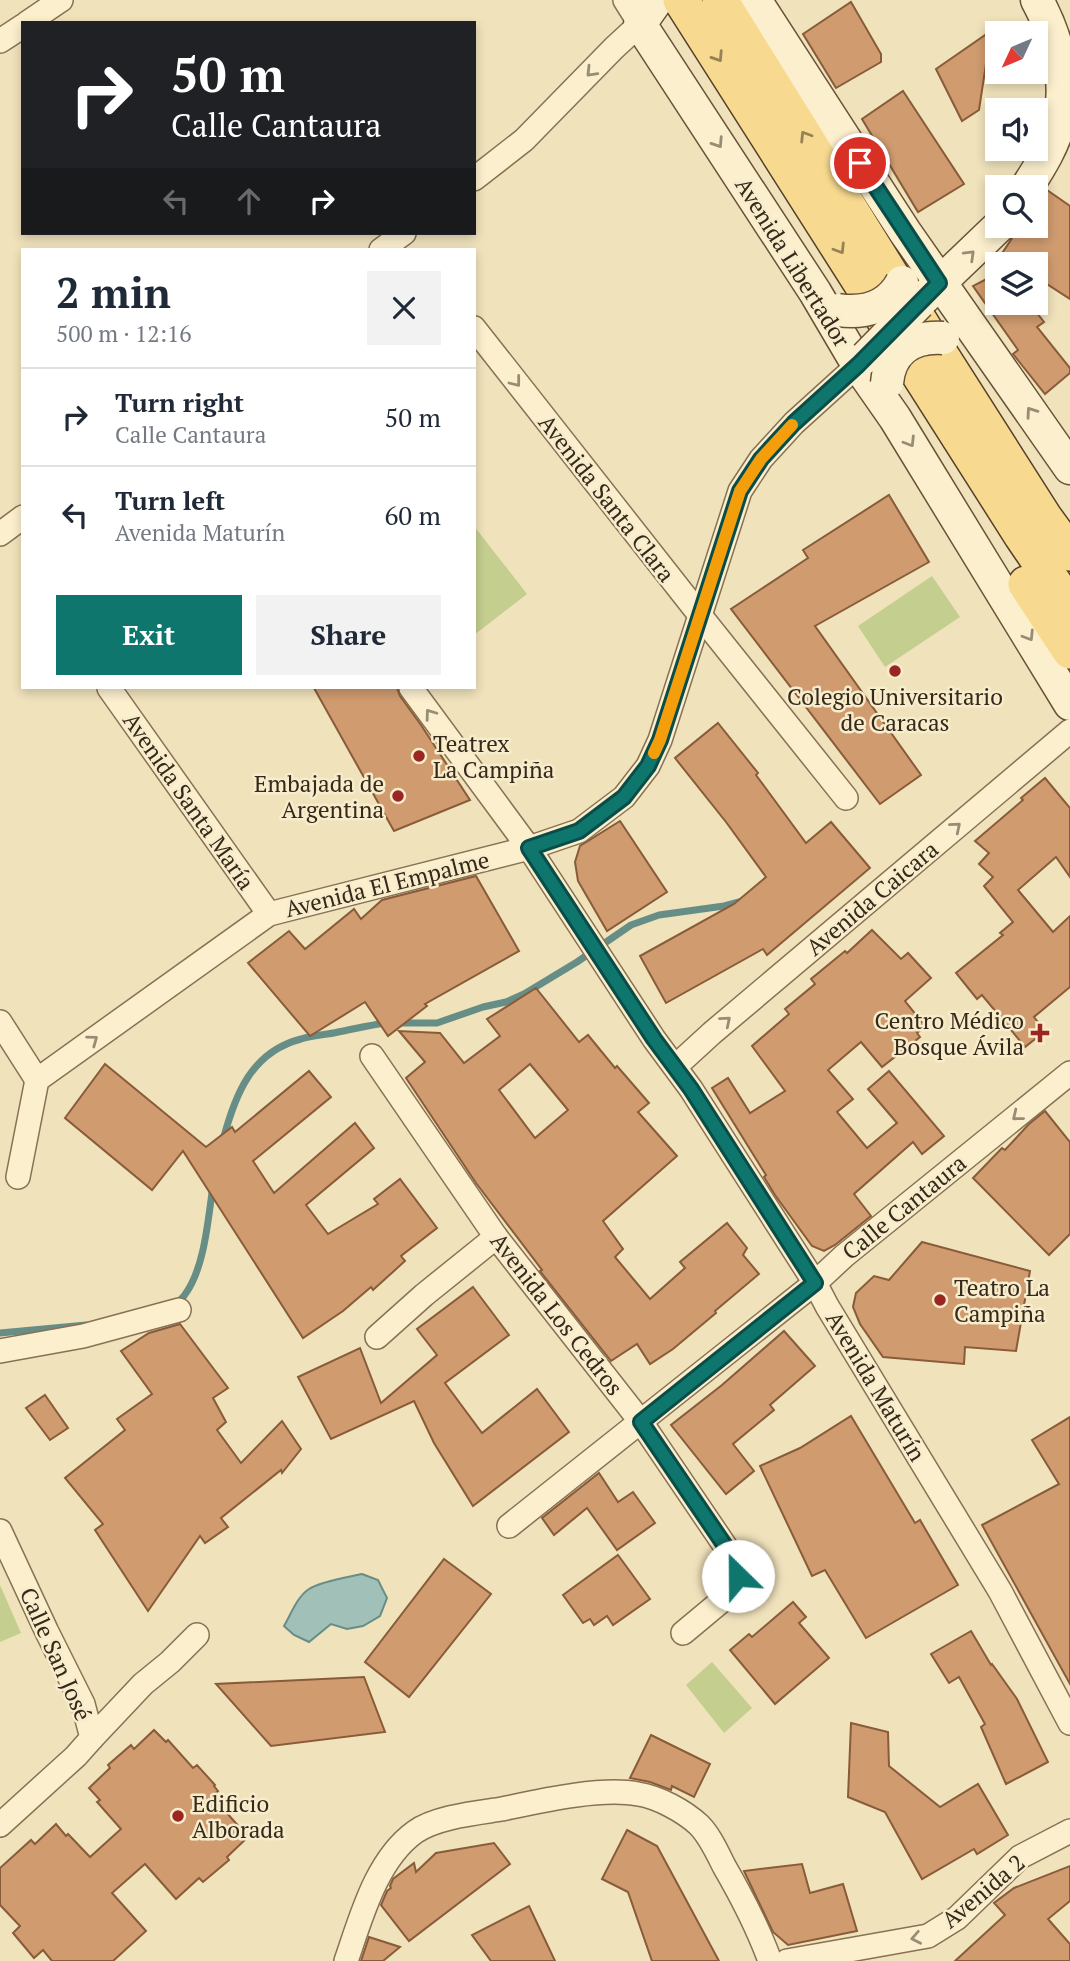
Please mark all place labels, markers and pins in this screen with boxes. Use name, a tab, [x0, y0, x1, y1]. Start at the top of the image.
pin	[830, 133, 890, 193]
marker: Colegio Universitario de Caracas	[887, 663, 903, 679]
place label: Colegio Universitario de Caracas	[787, 681, 1003, 738]
place label: Teatrex La Campiña	[433, 728, 555, 785]
marker: Teatrex La Campiña	[411, 748, 427, 764]
place label: Embajada de Argentina	[254, 768, 384, 825]
marker: Embajada de Argentina	[390, 788, 406, 804]
place label: Centro Médico Bosque Ávila	[875, 1005, 1024, 1062]
marker: Centro Médico Bosque Ávila	[1030, 1023, 1050, 1043]
place label: Teatro La Campiña	[954, 1272, 1050, 1329]
marker: Teatro La Campiña	[932, 1292, 948, 1308]
place label: Edificio Alborada	[192, 1788, 285, 1845]
marker: Edificio Alborada	[170, 1808, 186, 1824]

